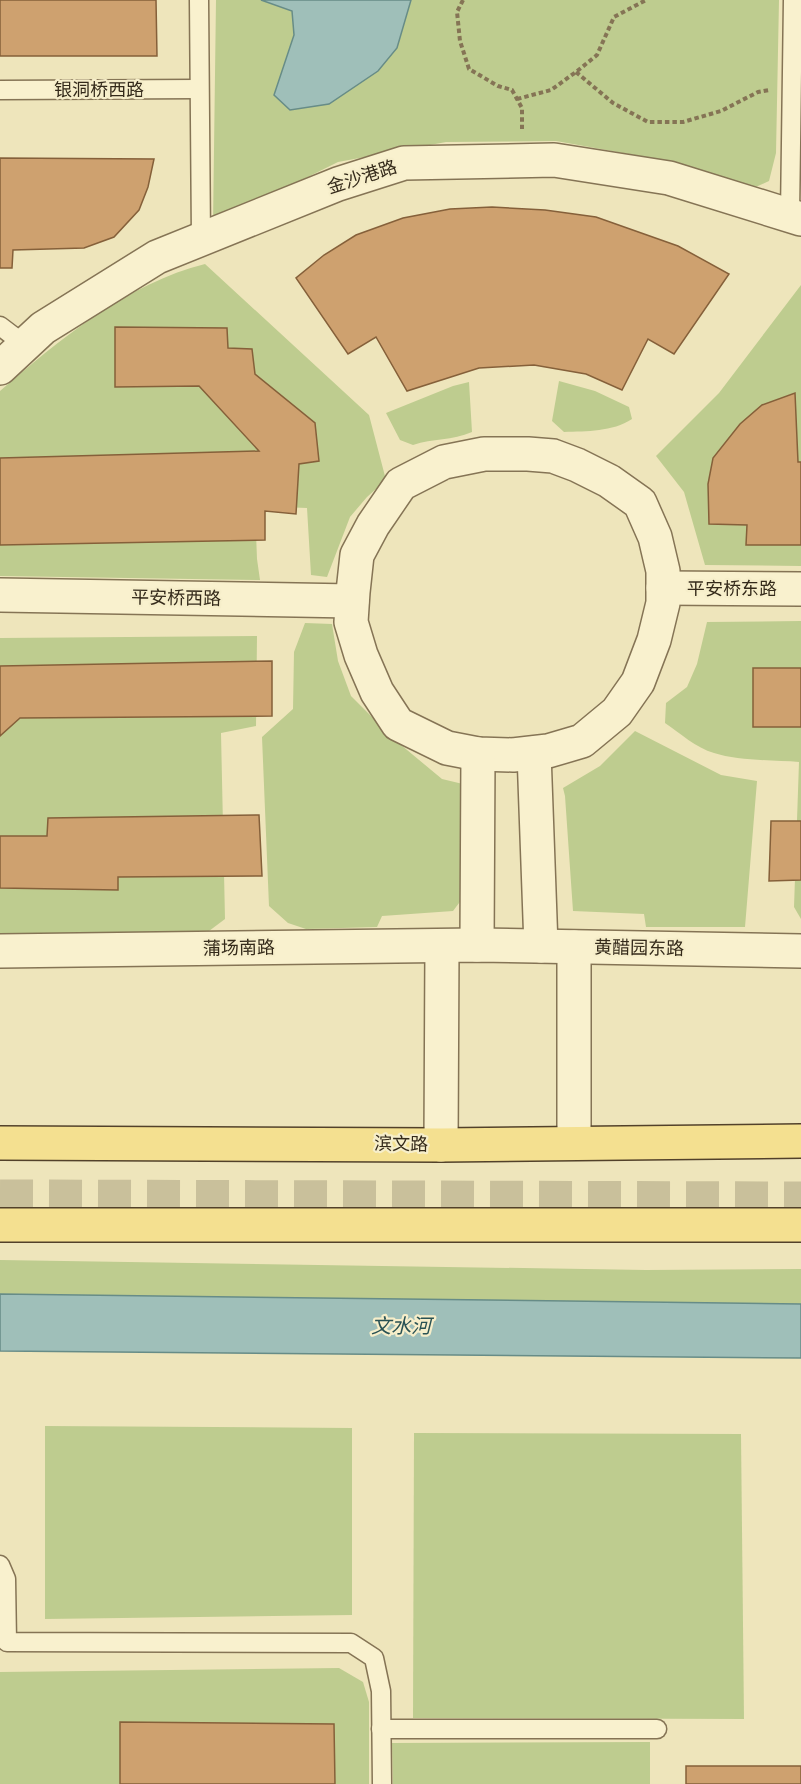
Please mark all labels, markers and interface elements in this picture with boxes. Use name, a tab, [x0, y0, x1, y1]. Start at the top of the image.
street label: 银洞桥西路	[54, 77, 144, 101]
street label: 金沙港路	[324, 154, 400, 199]
street label: 平安桥东路	[687, 576, 777, 600]
street label: 平安桥西路	[131, 584, 221, 610]
street label: 蒲场南路	[203, 934, 275, 960]
street label: 黄醋园东路	[594, 934, 684, 960]
street label: 滨文路	[374, 1131, 428, 1155]
water label: 文水河	[371, 1312, 435, 1339]

